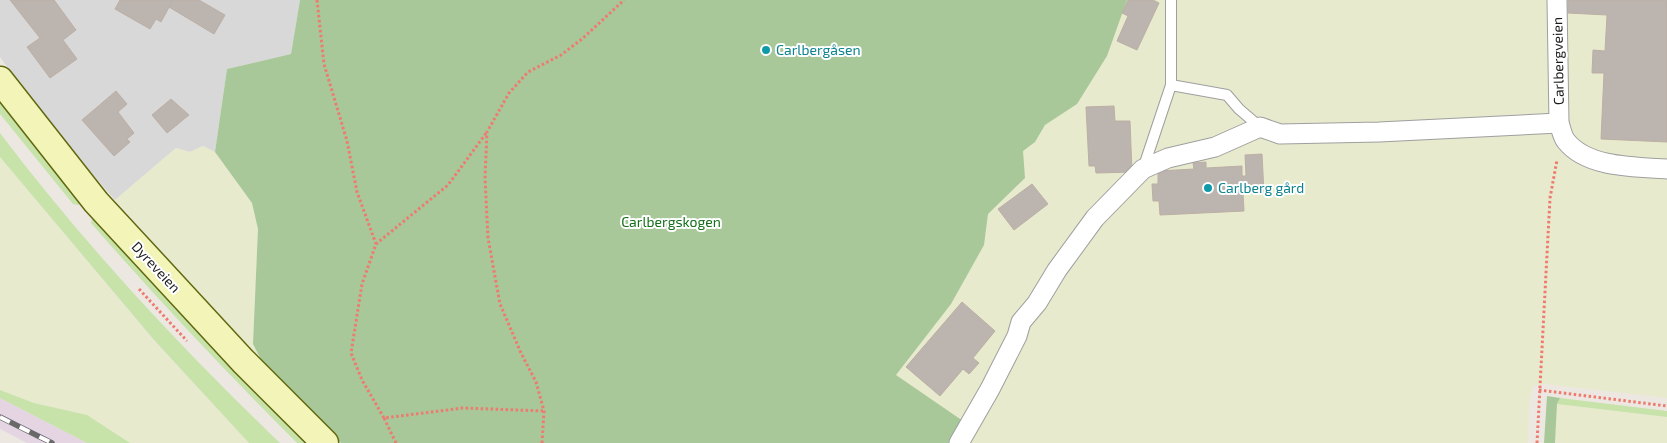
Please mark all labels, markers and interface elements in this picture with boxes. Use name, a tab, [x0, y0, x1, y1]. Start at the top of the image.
street label: Carlbergveien	[1548, 17, 1567, 105]
place label: Carlbergåsen	[776, 41, 861, 58]
marker: Carlbergåsen	[760, 44, 772, 56]
place label: Carlberg gård	[1218, 179, 1304, 196]
marker: Carlberg gård	[1202, 182, 1214, 194]
park label: Carlbergskogen	[621, 213, 721, 230]
street label: Dyreveien	[128, 238, 184, 296]

